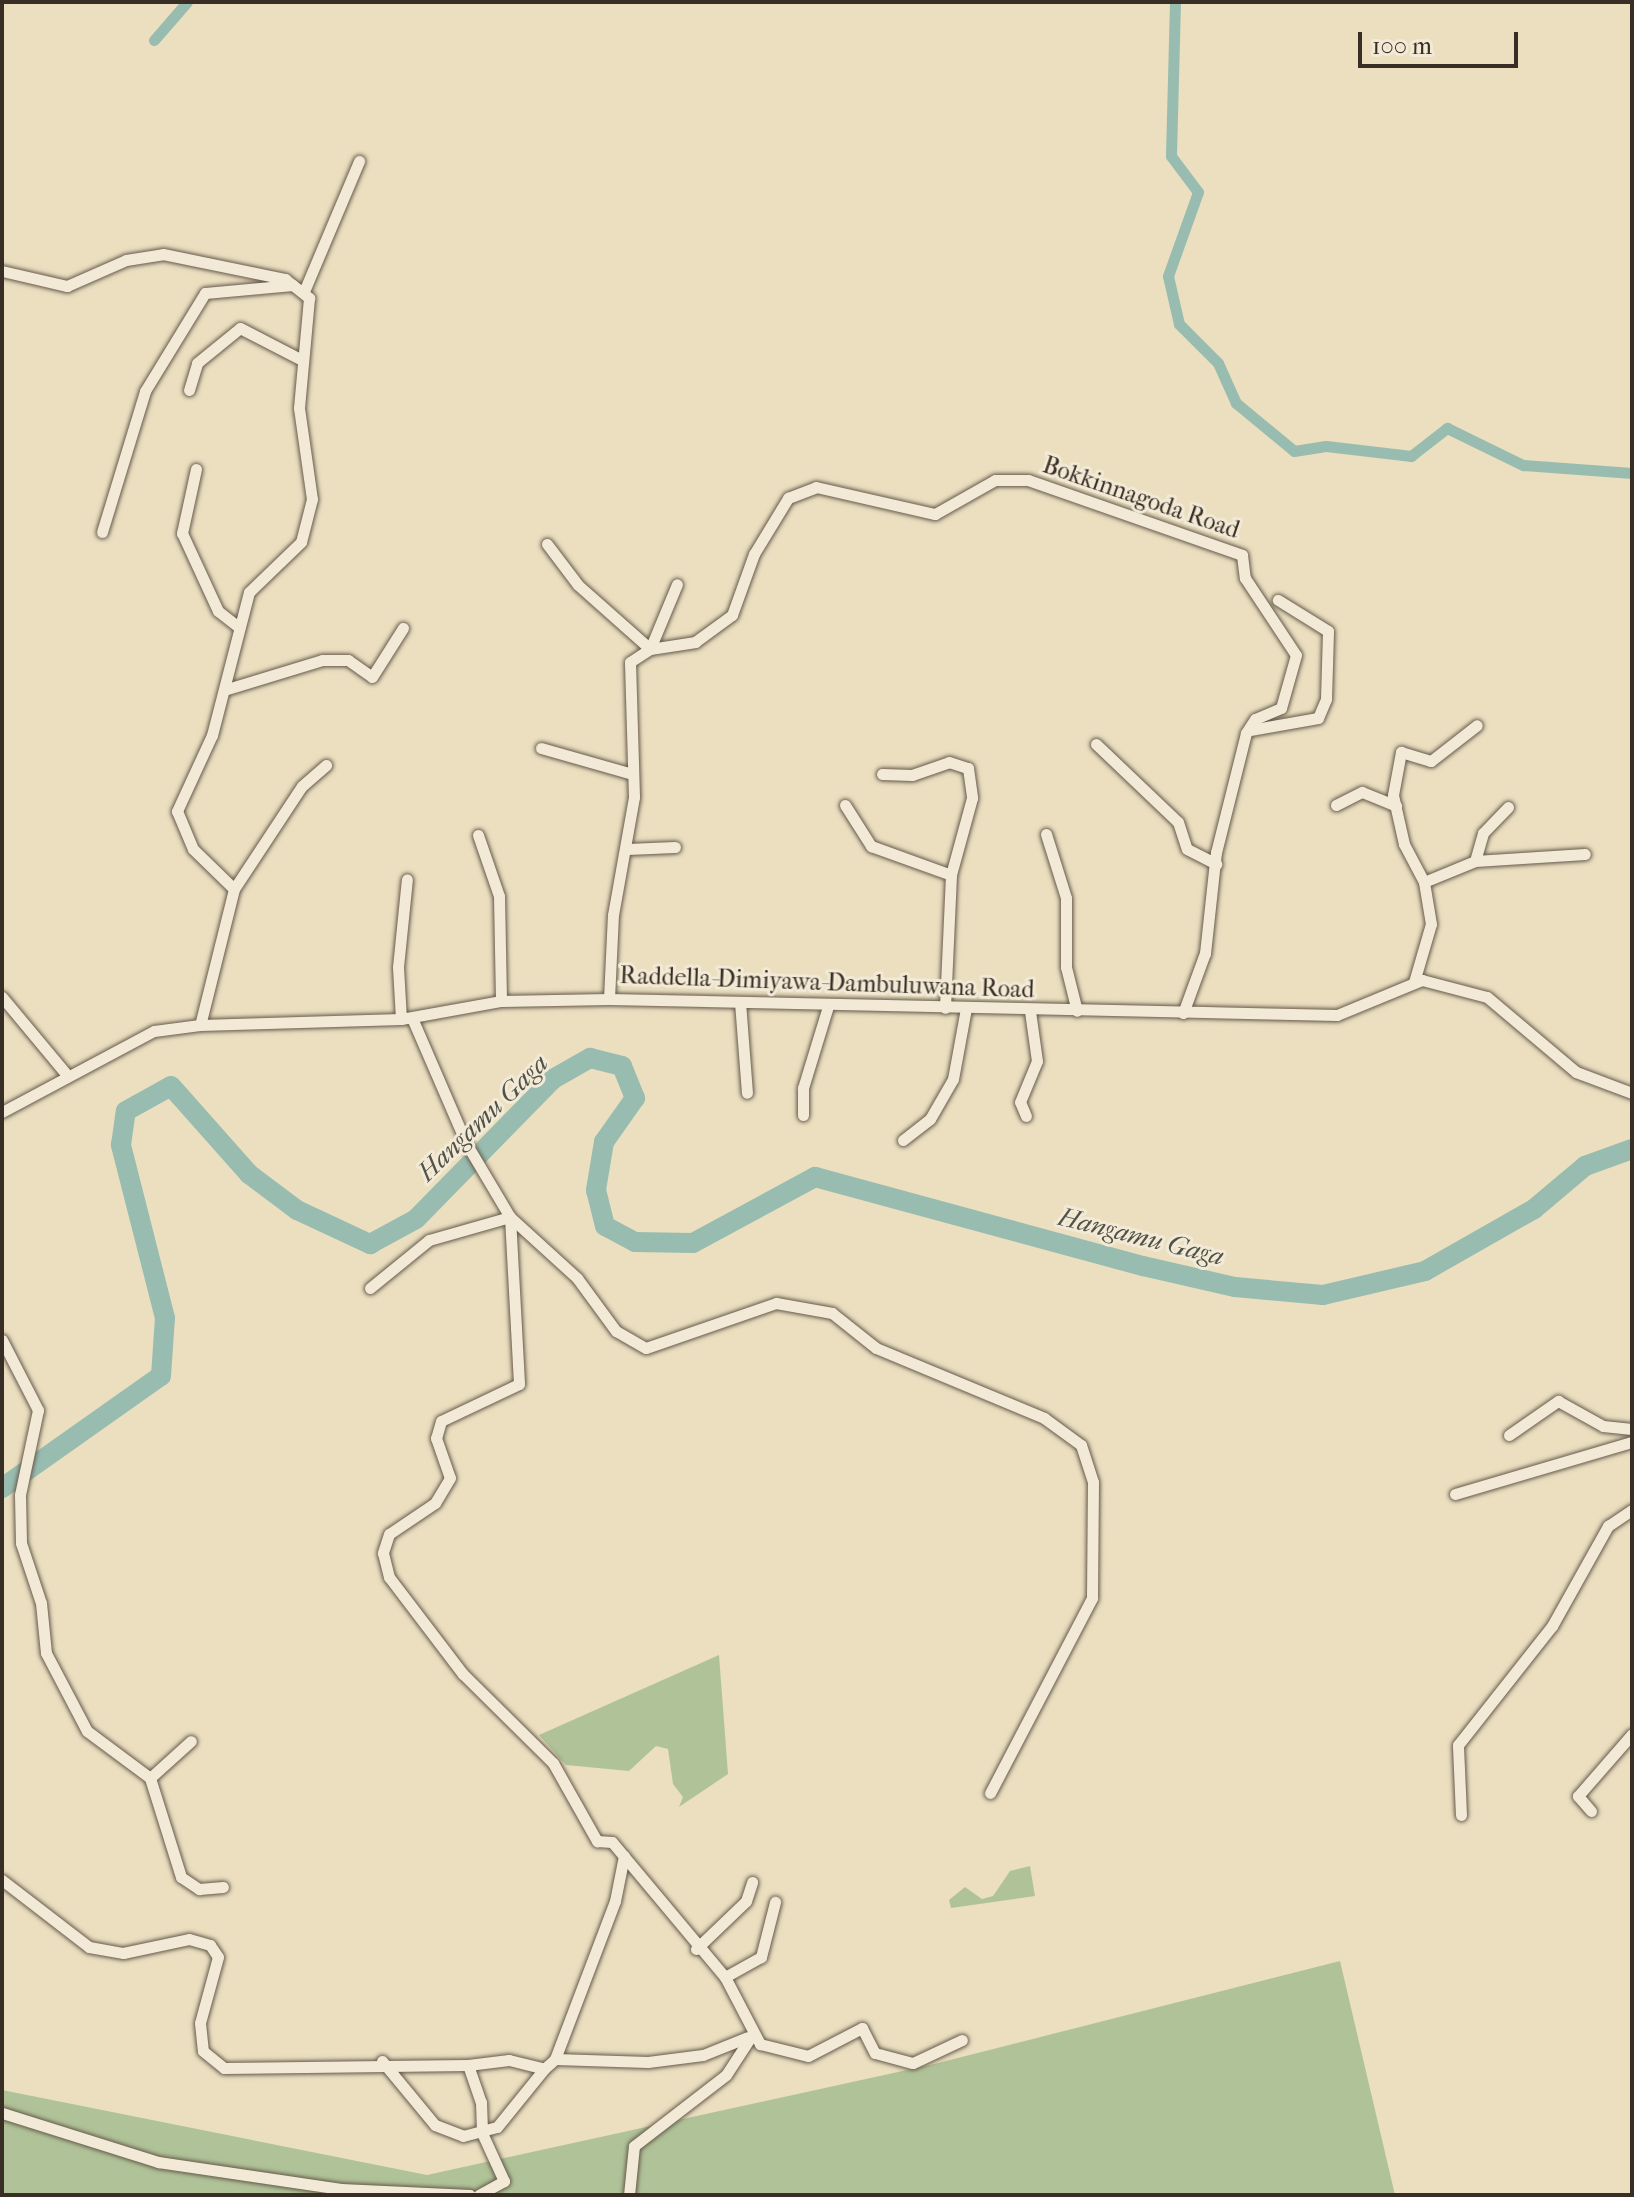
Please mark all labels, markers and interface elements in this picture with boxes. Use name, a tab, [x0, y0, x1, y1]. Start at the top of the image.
scale bar	[1362, 16, 1522, 66]
text: 100 m	[1372, 32, 1432, 60]
street label: Bokkinnagoda Road	[1039, 451, 1243, 545]
street label: Raddella-Dimiyawa-Dambuluwana Road	[619, 961, 1035, 1005]
water label: Hangamu Gaga	[411, 1048, 555, 1188]
water label: Hangamu Gaga	[1055, 1201, 1227, 1273]

